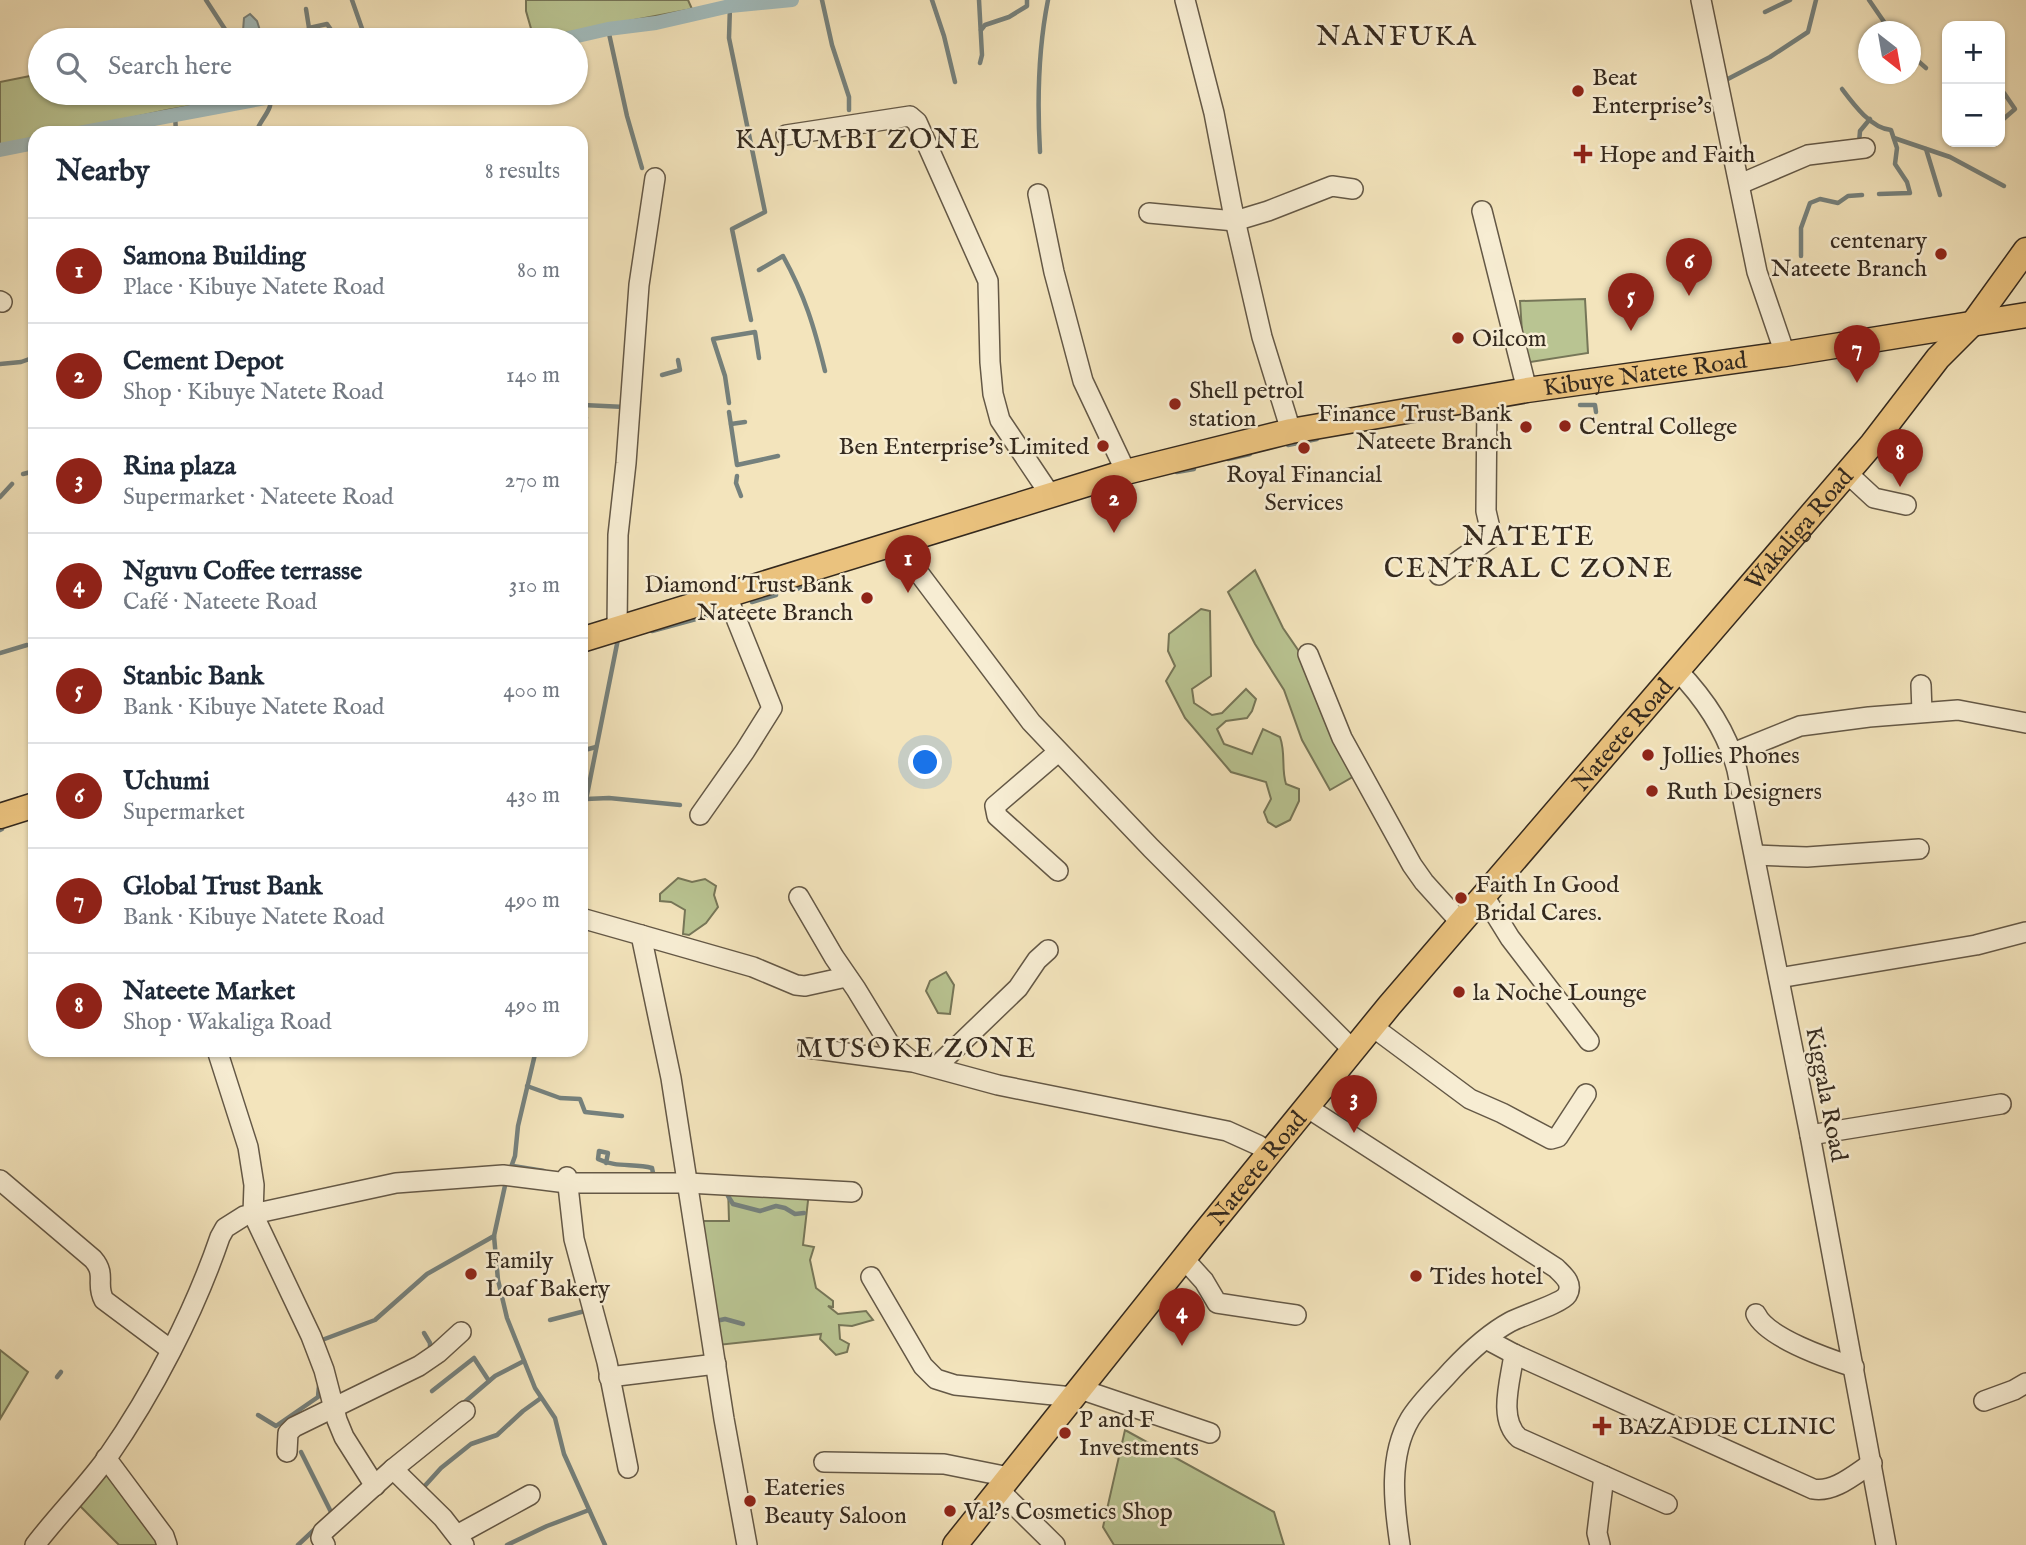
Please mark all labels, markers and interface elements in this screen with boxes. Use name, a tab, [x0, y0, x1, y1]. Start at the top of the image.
district label: NANFUKA	[1316, 20, 1478, 55]
north arrow	[1858, 21, 1921, 84]
map controls	[1942, 21, 2005, 147]
button: +	[1942, 21, 2005, 84]
search box	[28, 28, 588, 105]
icon: search	[52, 48, 90, 86]
text: Search here	[108, 50, 232, 83]
place label: Beat Enterprise's	[1592, 63, 1712, 122]
marker: Beat Enterprise's	[1570, 83, 1586, 99]
button: −	[1942, 84, 2005, 147]
district label: KAJUMBI ZONE	[735, 123, 981, 158]
place label: Hope and Faith	[1599, 140, 1755, 171]
marker: Hope and Faith	[1573, 144, 1593, 164]
text: Nearby	[56, 153, 149, 191]
text: 8 results	[485, 157, 560, 186]
place label: centenary Nateete Branch	[1771, 226, 1927, 285]
pin: 6	[1666, 238, 1712, 296]
text: Samona Building	[123, 240, 306, 273]
marker: centenary Nateete Branch	[1933, 246, 1949, 262]
text: 1	[75, 256, 83, 285]
text: 80 m	[517, 256, 560, 285]
text: Place · Kibuye Natete Road	[123, 273, 385, 302]
pin: 5	[1608, 273, 1654, 331]
place label: Oilcom	[1472, 324, 1547, 355]
pin: 7	[1834, 325, 1880, 383]
marker: Oilcom	[1450, 330, 1466, 346]
text: Cement Depot	[123, 345, 284, 378]
street label: Kibuye Natete Road	[1541, 345, 1749, 405]
text: 2	[74, 361, 84, 390]
text: 140 m	[506, 361, 560, 390]
place label: Shell petrol station	[1189, 376, 1304, 435]
text: Shop · Kibuye Natete Road	[123, 378, 383, 407]
marker: Shell petrol station	[1167, 396, 1183, 412]
place label: Finance Trust Bank Nateete Branch	[1317, 399, 1512, 458]
place label: Central College	[1579, 412, 1737, 443]
marker: Central College	[1557, 418, 1573, 434]
marker: Finance Trust Bank Nateete Branch	[1518, 419, 1534, 435]
pin: 8	[1877, 429, 1923, 487]
place label: Ben Enterprise's Limited	[839, 432, 1089, 463]
marker: Ben Enterprise's Limited	[1095, 438, 1111, 454]
marker: Royal Financial Services	[1296, 440, 1312, 456]
text: Rina plaza	[123, 450, 236, 483]
place label: Royal Financial Services	[1226, 460, 1382, 519]
street label: Wakaliga Road	[1739, 462, 1861, 597]
text: 3	[75, 466, 83, 495]
text: 270 m	[505, 466, 560, 495]
pin: 2	[1091, 475, 1137, 533]
text: Supermarket · Nateete Road	[123, 483, 394, 512]
district label: NATETE CENTRAL C ZONE	[1384, 520, 1674, 587]
pin: 1	[885, 535, 931, 593]
text: Nguvu Coffee terrasse	[123, 555, 362, 588]
place label: Diamond Trust Bank Nateete Branch	[644, 570, 853, 629]
text: 4	[73, 571, 85, 600]
text: 310 m	[509, 571, 560, 600]
text: Café · Nateete Road	[123, 588, 317, 617]
marker: Diamond Trust Bank Nateete Branch	[859, 590, 875, 606]
text: Stanbic Bank	[123, 660, 264, 693]
street label: Nateete Road	[1566, 672, 1681, 798]
text: 5	[75, 676, 83, 705]
text: 400 m	[503, 676, 560, 705]
text: Bank · Kibuye Natete Road	[123, 693, 384, 722]
place label: Jollies Phones	[1659, 741, 1800, 772]
your location	[908, 745, 942, 779]
marker: Jollies Phones	[1640, 747, 1656, 763]
text: Uchumi	[123, 765, 210, 798]
place label: Ruth Designers	[1666, 777, 1822, 808]
text: 6	[74, 781, 84, 810]
text: 430 m	[506, 781, 560, 810]
marker: Ruth Designers	[1644, 783, 1660, 799]
text: Supermarket	[123, 798, 245, 827]
text: Global Trust Bank	[123, 870, 323, 903]
place label: Faith In Good Bridal Cares.	[1475, 870, 1619, 929]
text: 7	[74, 886, 84, 915]
text: 490 m	[505, 886, 560, 915]
marker: Faith In Good Bridal Cares.	[1453, 890, 1469, 906]
text: Bank · Kibuye Natete Road	[123, 903, 384, 932]
text: Nateete Market	[123, 975, 295, 1008]
place label: la Noche Lounge	[1473, 978, 1647, 1009]
marker: la Noche Lounge	[1451, 984, 1467, 1000]
text: 8	[74, 991, 84, 1020]
text: 490 m	[505, 991, 560, 1020]
text: Shop · Wakaliga Road	[123, 1008, 331, 1037]
street label: Kiggala Road	[1797, 1024, 1854, 1164]
district label: MUSOKE ZONE	[797, 1032, 1037, 1067]
pin: 3	[1331, 1075, 1377, 1133]
street label: Nateete Road	[1202, 1105, 1314, 1233]
place label: Family Loaf Bakery	[485, 1246, 610, 1305]
place label: Tides hotel	[1430, 1262, 1543, 1293]
marker: Family Loaf Bakery	[463, 1266, 479, 1282]
marker: Tides hotel	[1408, 1268, 1424, 1284]
pin: 4	[1159, 1288, 1205, 1346]
place label: P and F Investments	[1079, 1405, 1199, 1464]
place label: BAZADDE CLINIC	[1618, 1412, 1836, 1443]
marker: BAZADDE CLINIC	[1592, 1416, 1612, 1436]
marker: P and F Investments	[1057, 1425, 1073, 1441]
place label: Eateries Beauty Saloon	[764, 1473, 907, 1532]
marker: Eateries Beauty Saloon	[742, 1493, 758, 1509]
place label: Val's Cosmetics Shop	[963, 1497, 1173, 1528]
marker: Val's Cosmetics Shop	[942, 1503, 958, 1519]

